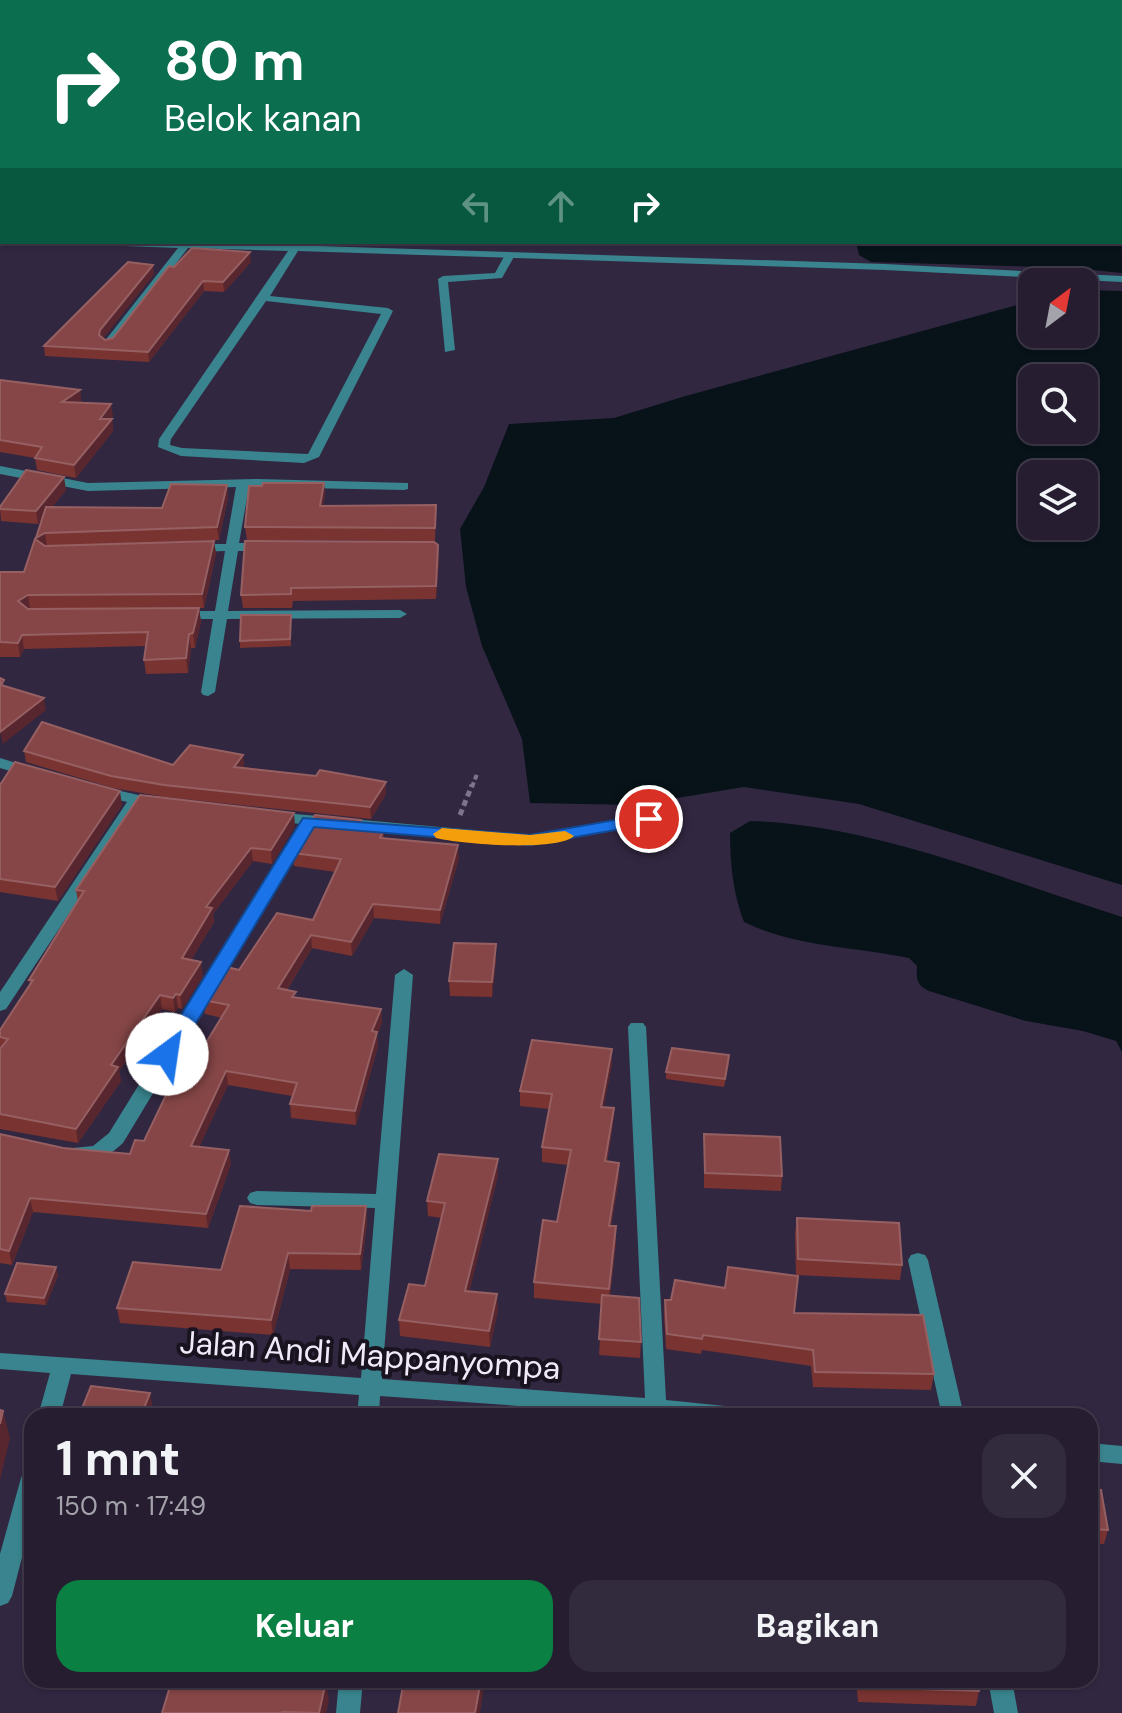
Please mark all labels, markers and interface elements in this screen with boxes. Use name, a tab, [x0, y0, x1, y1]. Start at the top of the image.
text: 80 m	[164, 24, 305, 97]
icon: right	[32, 32, 136, 136]
text: Belok kanan	[164, 95, 362, 142]
icon: left	[455, 184, 499, 228]
icon: ahead	[539, 184, 583, 228]
icon: right	[623, 184, 667, 228]
north arrow	[1018, 268, 1098, 348]
map controls	[1018, 268, 1098, 540]
button: search	[1018, 364, 1098, 444]
button: layers	[1018, 460, 1098, 540]
pin	[615, 785, 683, 853]
icon: arrive	[627, 797, 671, 841]
position arrow	[125, 1012, 209, 1096]
street label: Jalan Andi Mappanyompa	[178, 1321, 562, 1389]
text: 1 mnt	[56, 1427, 180, 1490]
button: close	[982, 1434, 1066, 1518]
text: 150 m · 17:49	[56, 1489, 206, 1523]
button: Keluar	[56, 1580, 553, 1672]
button: Bagikan	[569, 1580, 1066, 1672]

